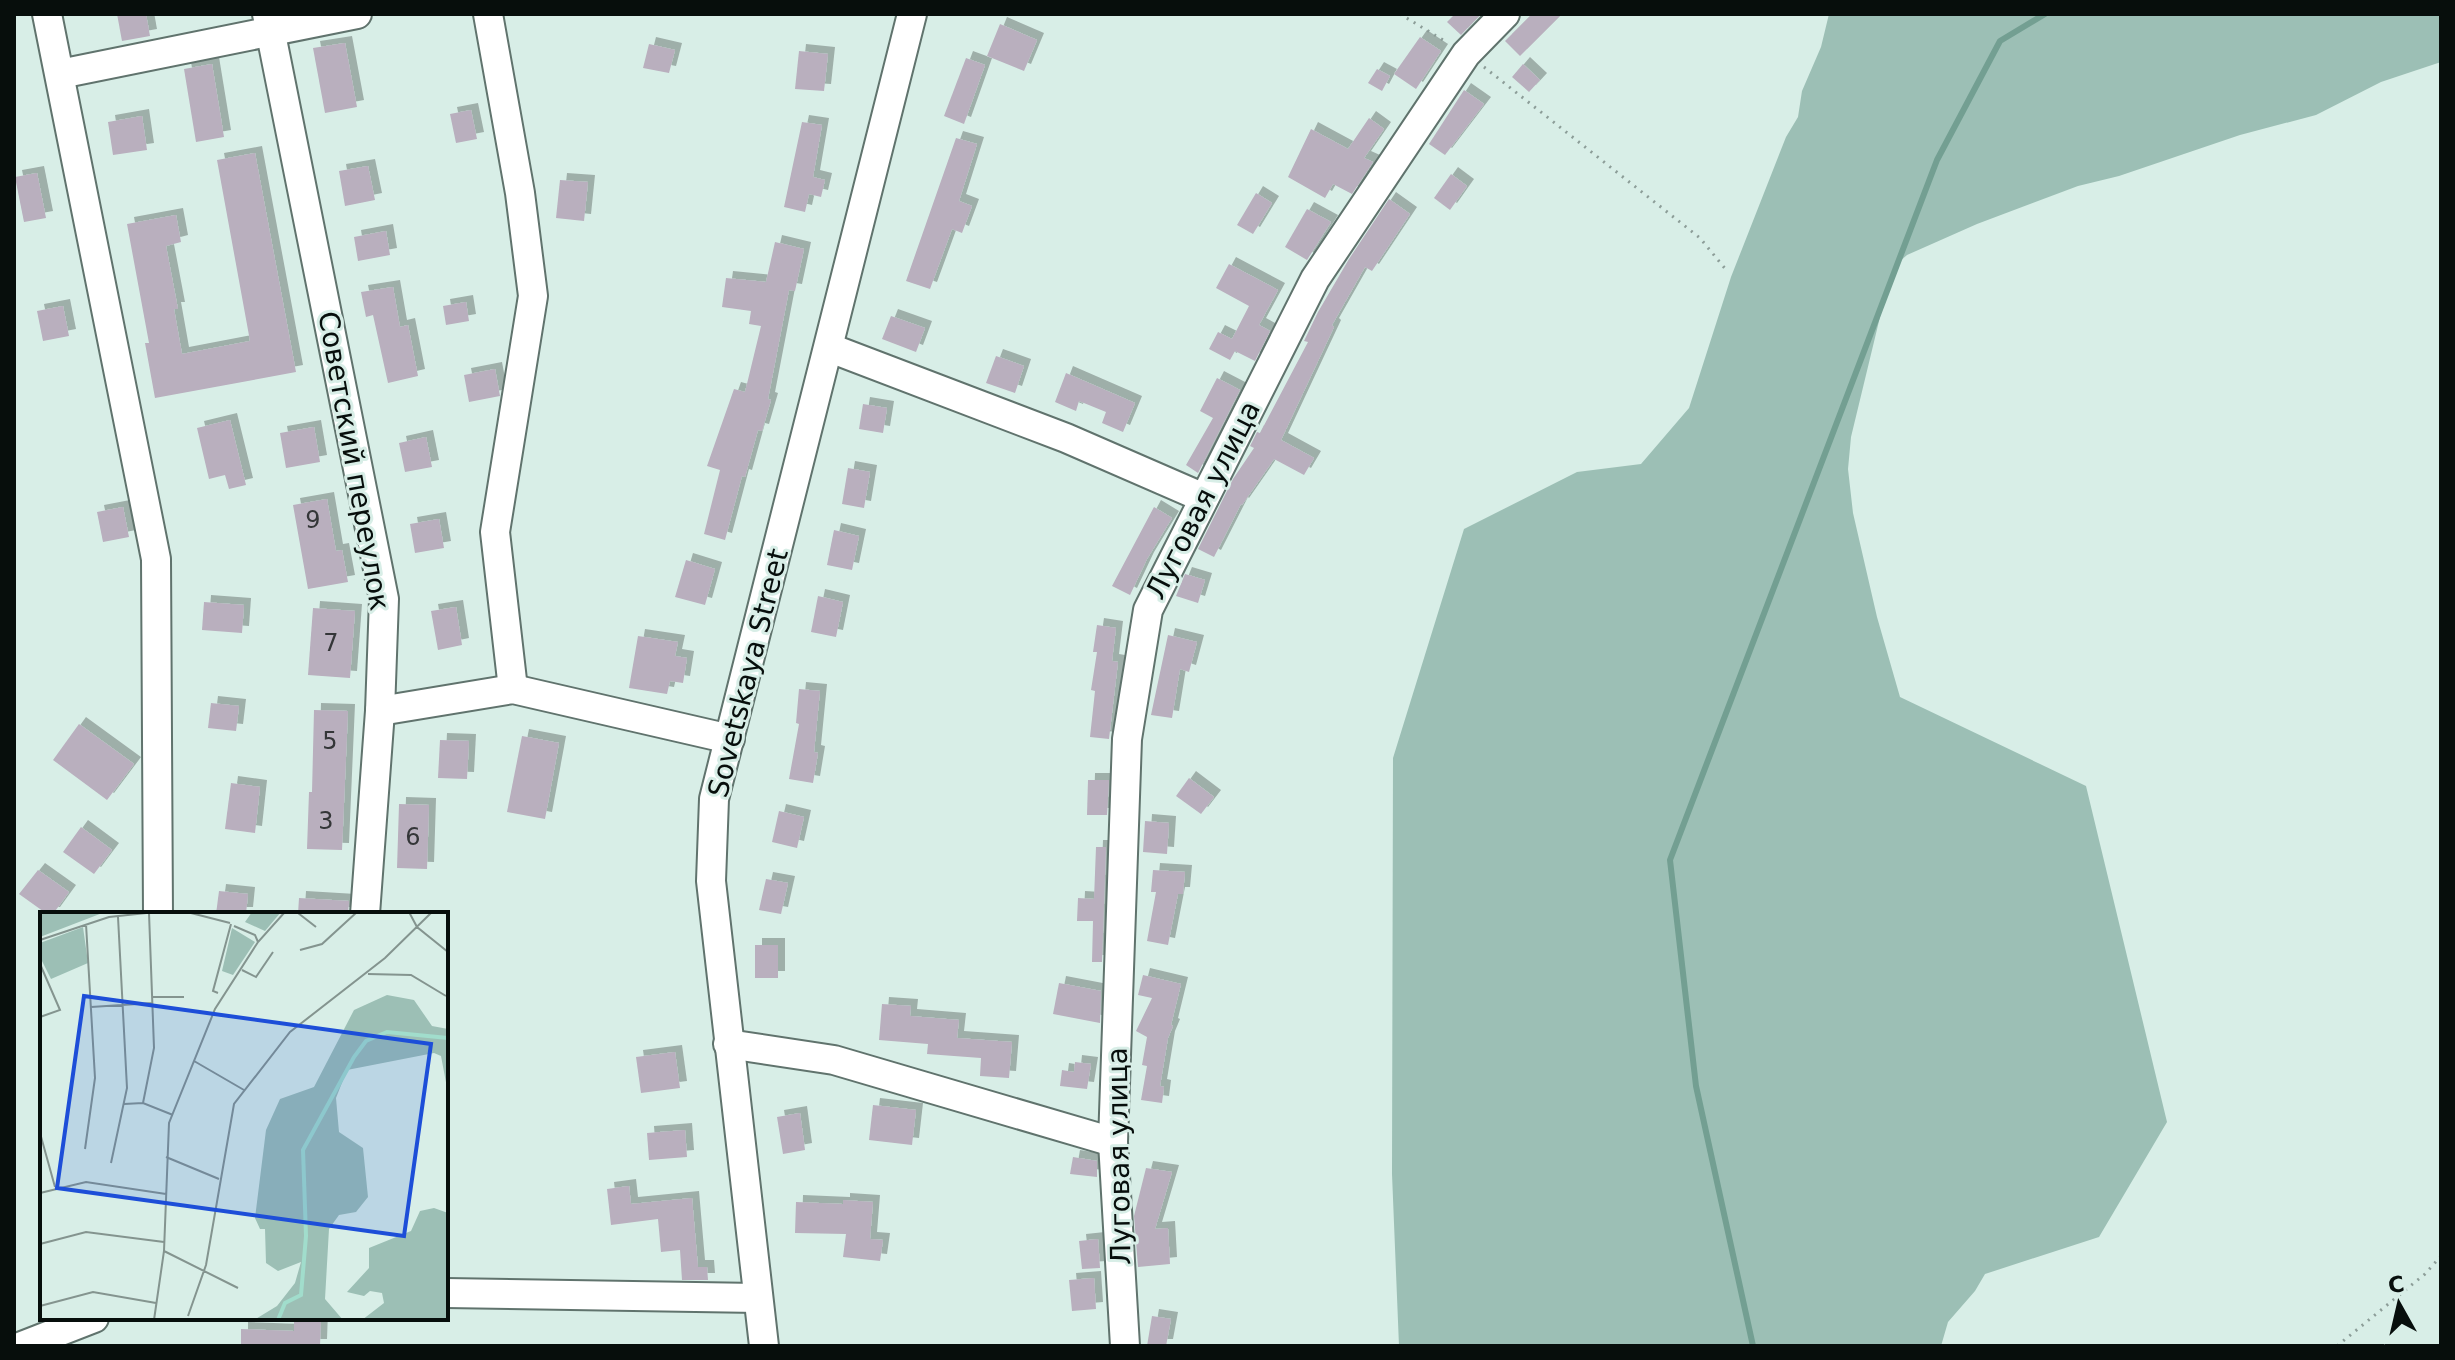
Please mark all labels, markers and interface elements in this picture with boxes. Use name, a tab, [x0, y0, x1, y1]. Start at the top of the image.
street label: Советский переулок	[311, 309, 397, 613]
street label: Луговая улица	[1139, 395, 1267, 605]
house number: 9	[305, 506, 321, 534]
street label: Sovetskaya Street	[701, 545, 795, 801]
house number: 7	[323, 629, 339, 657]
house number: 5	[322, 727, 338, 755]
house number: 3	[318, 807, 334, 835]
house number: 6	[405, 823, 421, 851]
inset map	[40, 912, 448, 1320]
street label: Луговая улица	[1101, 1047, 1137, 1265]
north arrow	[2359, 1264, 2439, 1344]
text: С	[2387, 1271, 2406, 1298]

